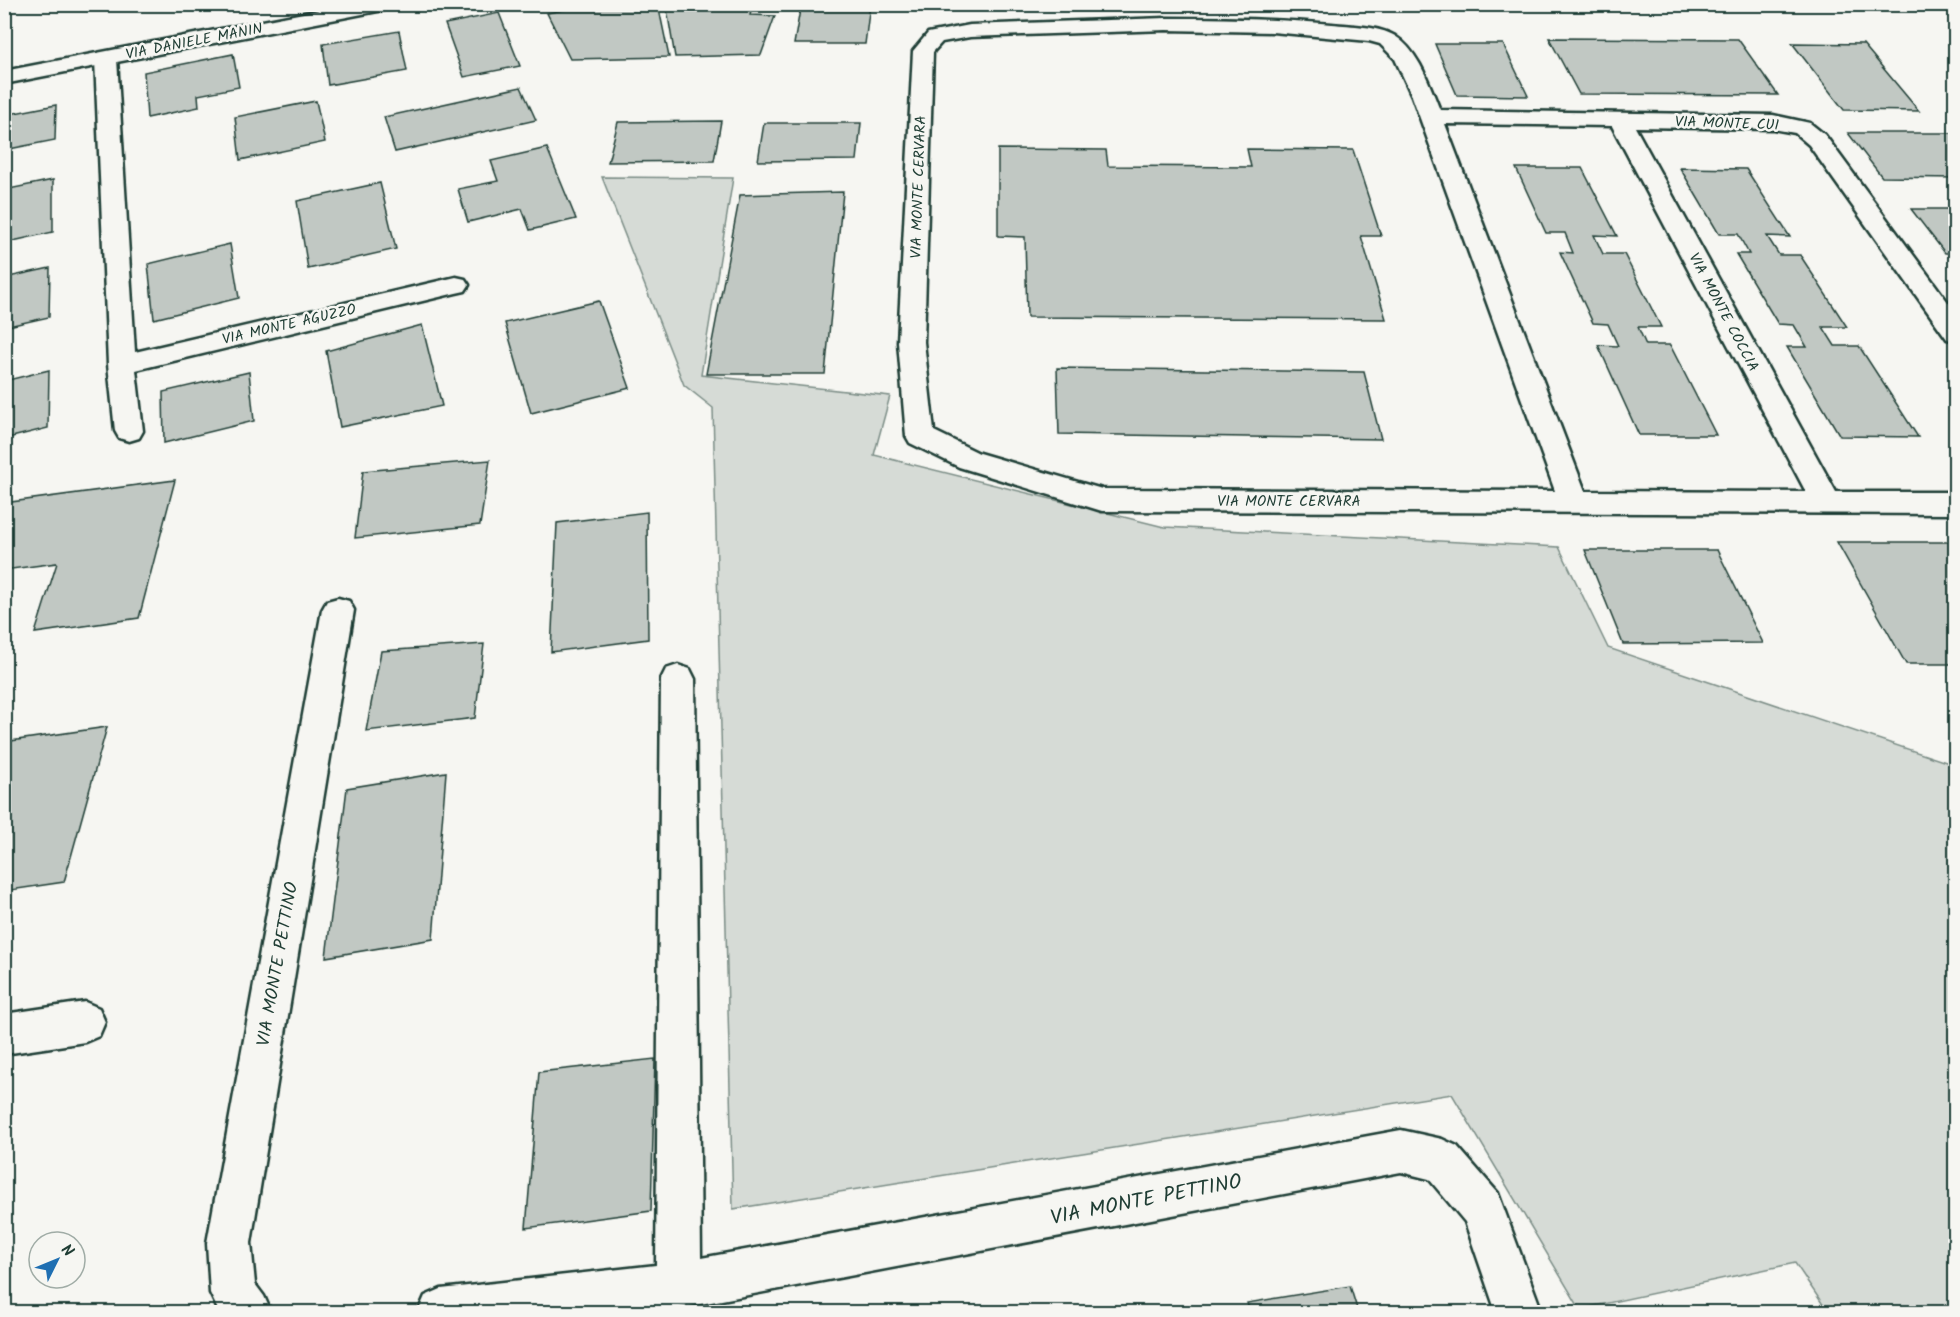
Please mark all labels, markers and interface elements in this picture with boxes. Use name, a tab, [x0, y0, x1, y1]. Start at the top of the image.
street label: VIA DANIELE MANIN	[124, 17, 265, 67]
street label: VIA MONTE CUI	[1674, 110, 1780, 138]
street label: VIA MONTE CERVARA	[905, 115, 933, 259]
street label: VIA MONTE COCCIA	[1682, 249, 1765, 376]
street label: VIA MONTE AGUZZO	[220, 298, 359, 352]
street label: VIA MONTE CERVARA	[1217, 490, 1361, 514]
street label: VIA MONTE PETTINO	[250, 880, 307, 1049]
street label: VIA MONTE PETTINO	[1048, 1166, 1245, 1235]
north arrow	[27, 1230, 87, 1290]
text: N	[54, 1239, 79, 1263]

